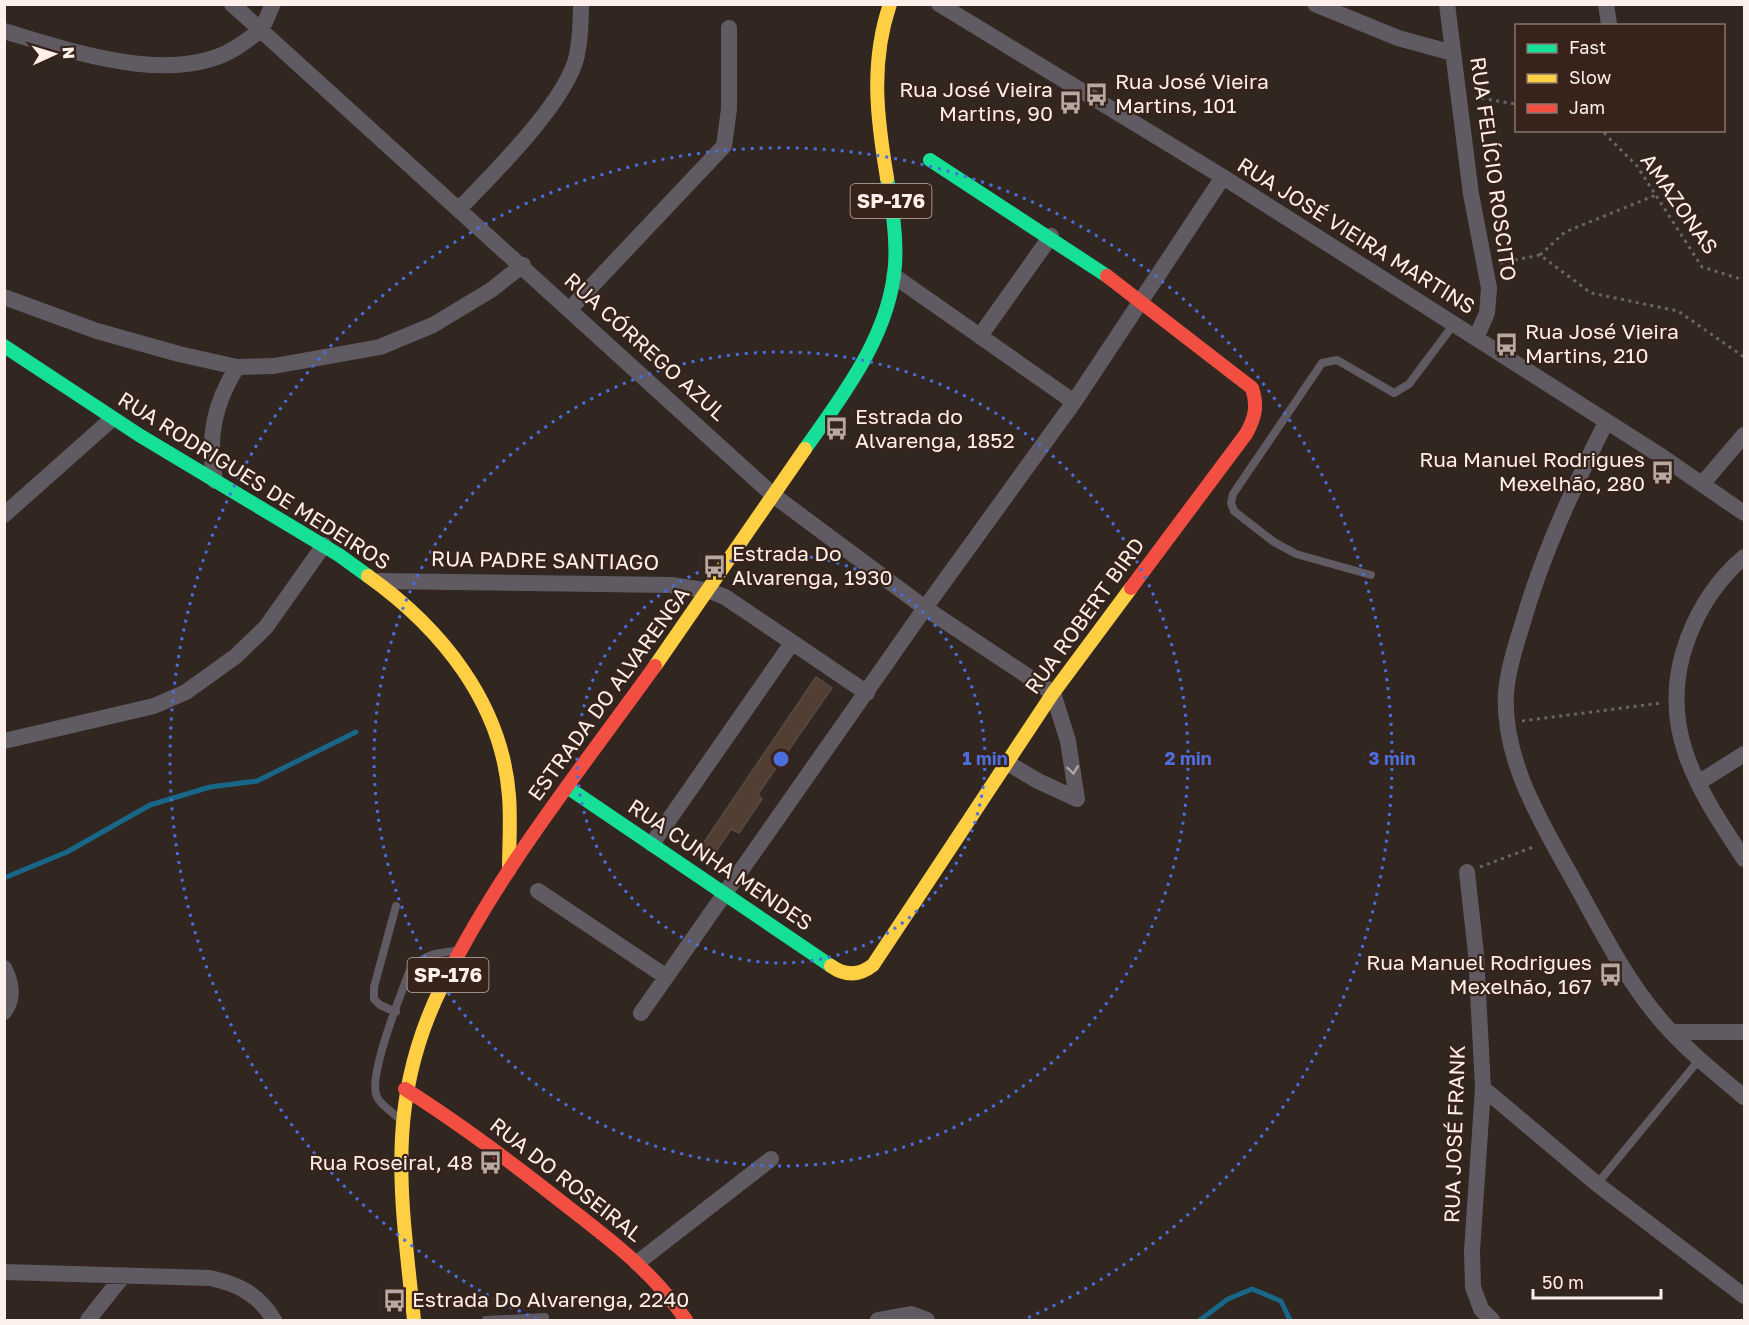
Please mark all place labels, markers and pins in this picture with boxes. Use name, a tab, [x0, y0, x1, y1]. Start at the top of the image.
place label: Rua José Vieira Martins, 101	[1115, 68, 1269, 118]
place label: Rua José Vieira Martins, 90	[899, 76, 1053, 126]
bus stop icon: Rua José Vieira Martins, 101	[1084, 81, 1110, 107]
bus stop icon: Rua José Vieira Martins, 90	[1058, 89, 1084, 115]
place label: Rua José Vieira Martins, 210	[1525, 318, 1679, 368]
bus stop icon: Rua José Vieira Martins, 210	[1494, 331, 1520, 357]
place label: Estrada do Alvarenga, 1852	[855, 403, 1015, 453]
bus stop icon: Estrada do Alvarenga, 1852	[824, 416, 850, 442]
place label: Rua Manuel Rodrigues Mexelhão, 280	[1419, 446, 1645, 496]
bus stop icon: Rua Manuel Rodrigues Mexelhão, 280	[1650, 459, 1676, 485]
place label: Estrada Do Alvarenga, 1930	[732, 540, 893, 590]
bus stop icon: Estrada Do Alvarenga, 1930	[701, 553, 727, 579]
centre of rings	[771, 749, 791, 769]
place label: Rua Manuel Rodrigues Mexelhão, 167	[1366, 949, 1592, 999]
bus stop icon: Rua Manuel Rodrigues Mexelhão, 167	[1597, 962, 1623, 988]
place label: Rua Roseiral, 48	[309, 1149, 473, 1175]
bus stop icon: Rua Roseiral, 48	[478, 1150, 504, 1176]
place label: Estrada Do Alvarenga, 2240	[412, 1286, 689, 1312]
bus stop icon: Estrada Do Alvarenga, 2240	[381, 1287, 407, 1313]

